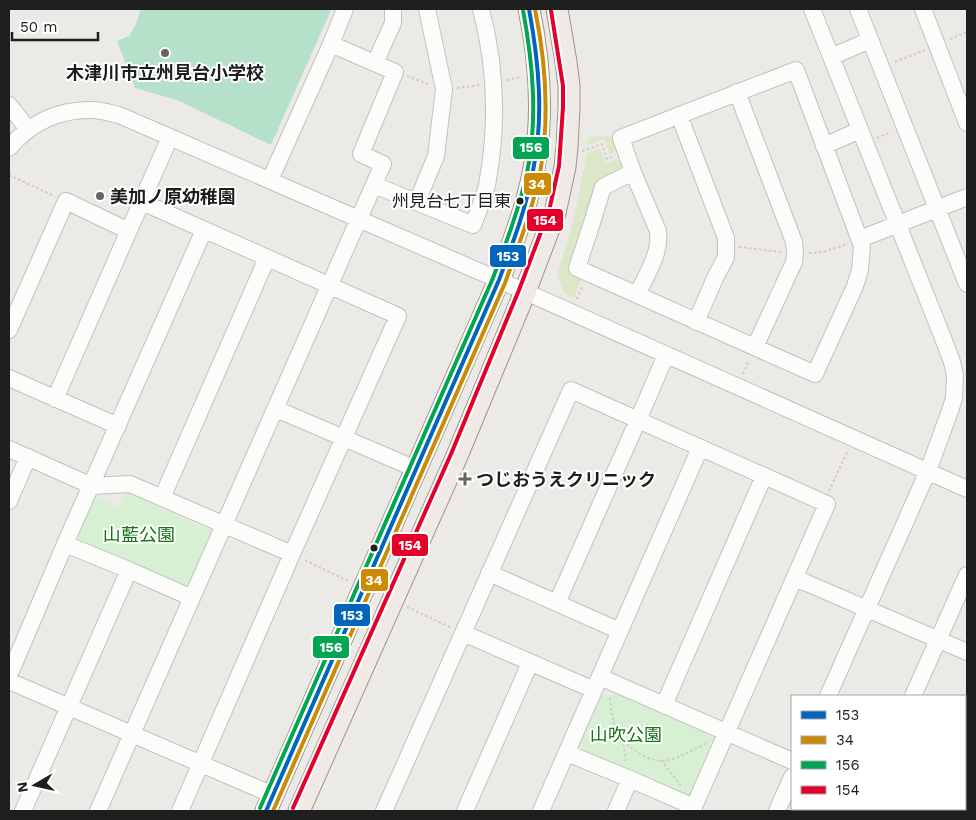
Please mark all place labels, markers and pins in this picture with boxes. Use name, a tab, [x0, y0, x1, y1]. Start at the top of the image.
marker: 木津川市立州見台小学校	[159, 47, 171, 59]
place label: 木津川市立州見台小学校	[66, 62, 264, 83]
place label: 美加ノ原幼稚園	[110, 186, 236, 207]
marker: 美加ノ原幼稚園	[94, 190, 106, 202]
place label: 州見台七丁目東	[392, 191, 511, 211]
marker: 州見台七丁目東	[515, 196, 525, 206]
place label: つじおうえクリニック	[476, 469, 656, 490]
marker: つじおうえクリニック	[458, 472, 472, 486]
unlabelled marker	[369, 543, 379, 553]

